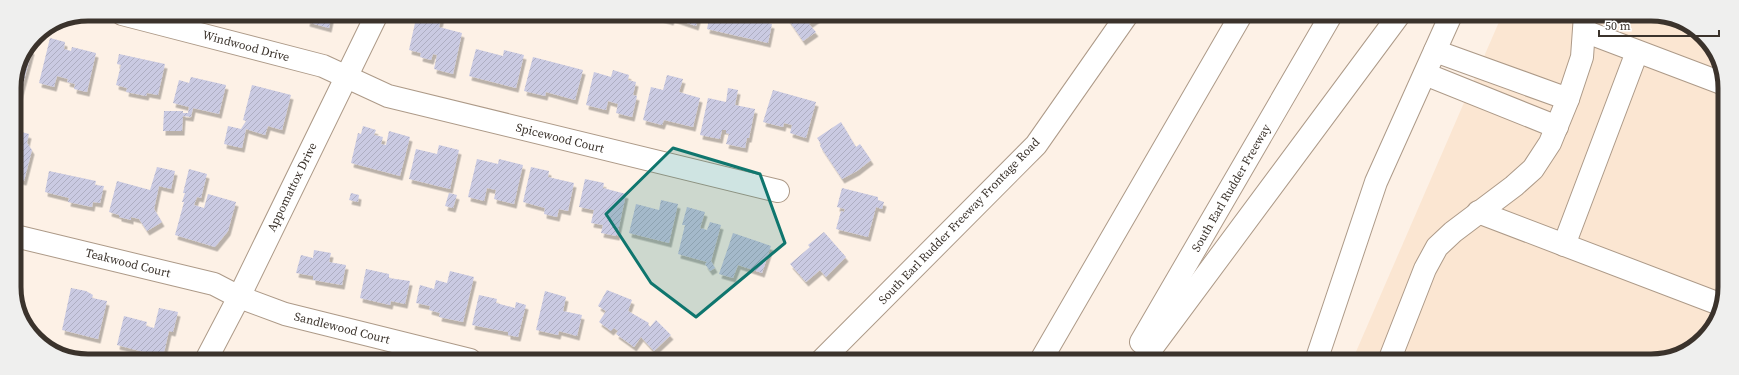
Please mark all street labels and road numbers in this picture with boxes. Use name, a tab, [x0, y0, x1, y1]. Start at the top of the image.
street label: Windwood Drive	[201, 27, 291, 65]
street label: Spicewood Court	[514, 119, 606, 157]
street label: South Earl Rudder Freeway	[1188, 120, 1275, 255]
street label: South Earl Rudder Freeway Frontage Road	[875, 134, 1043, 308]
street label: Appomattox Drive	[263, 140, 321, 234]
street label: Teakwood Court	[84, 245, 172, 281]
street label: Sandlewood Court	[293, 308, 391, 348]

